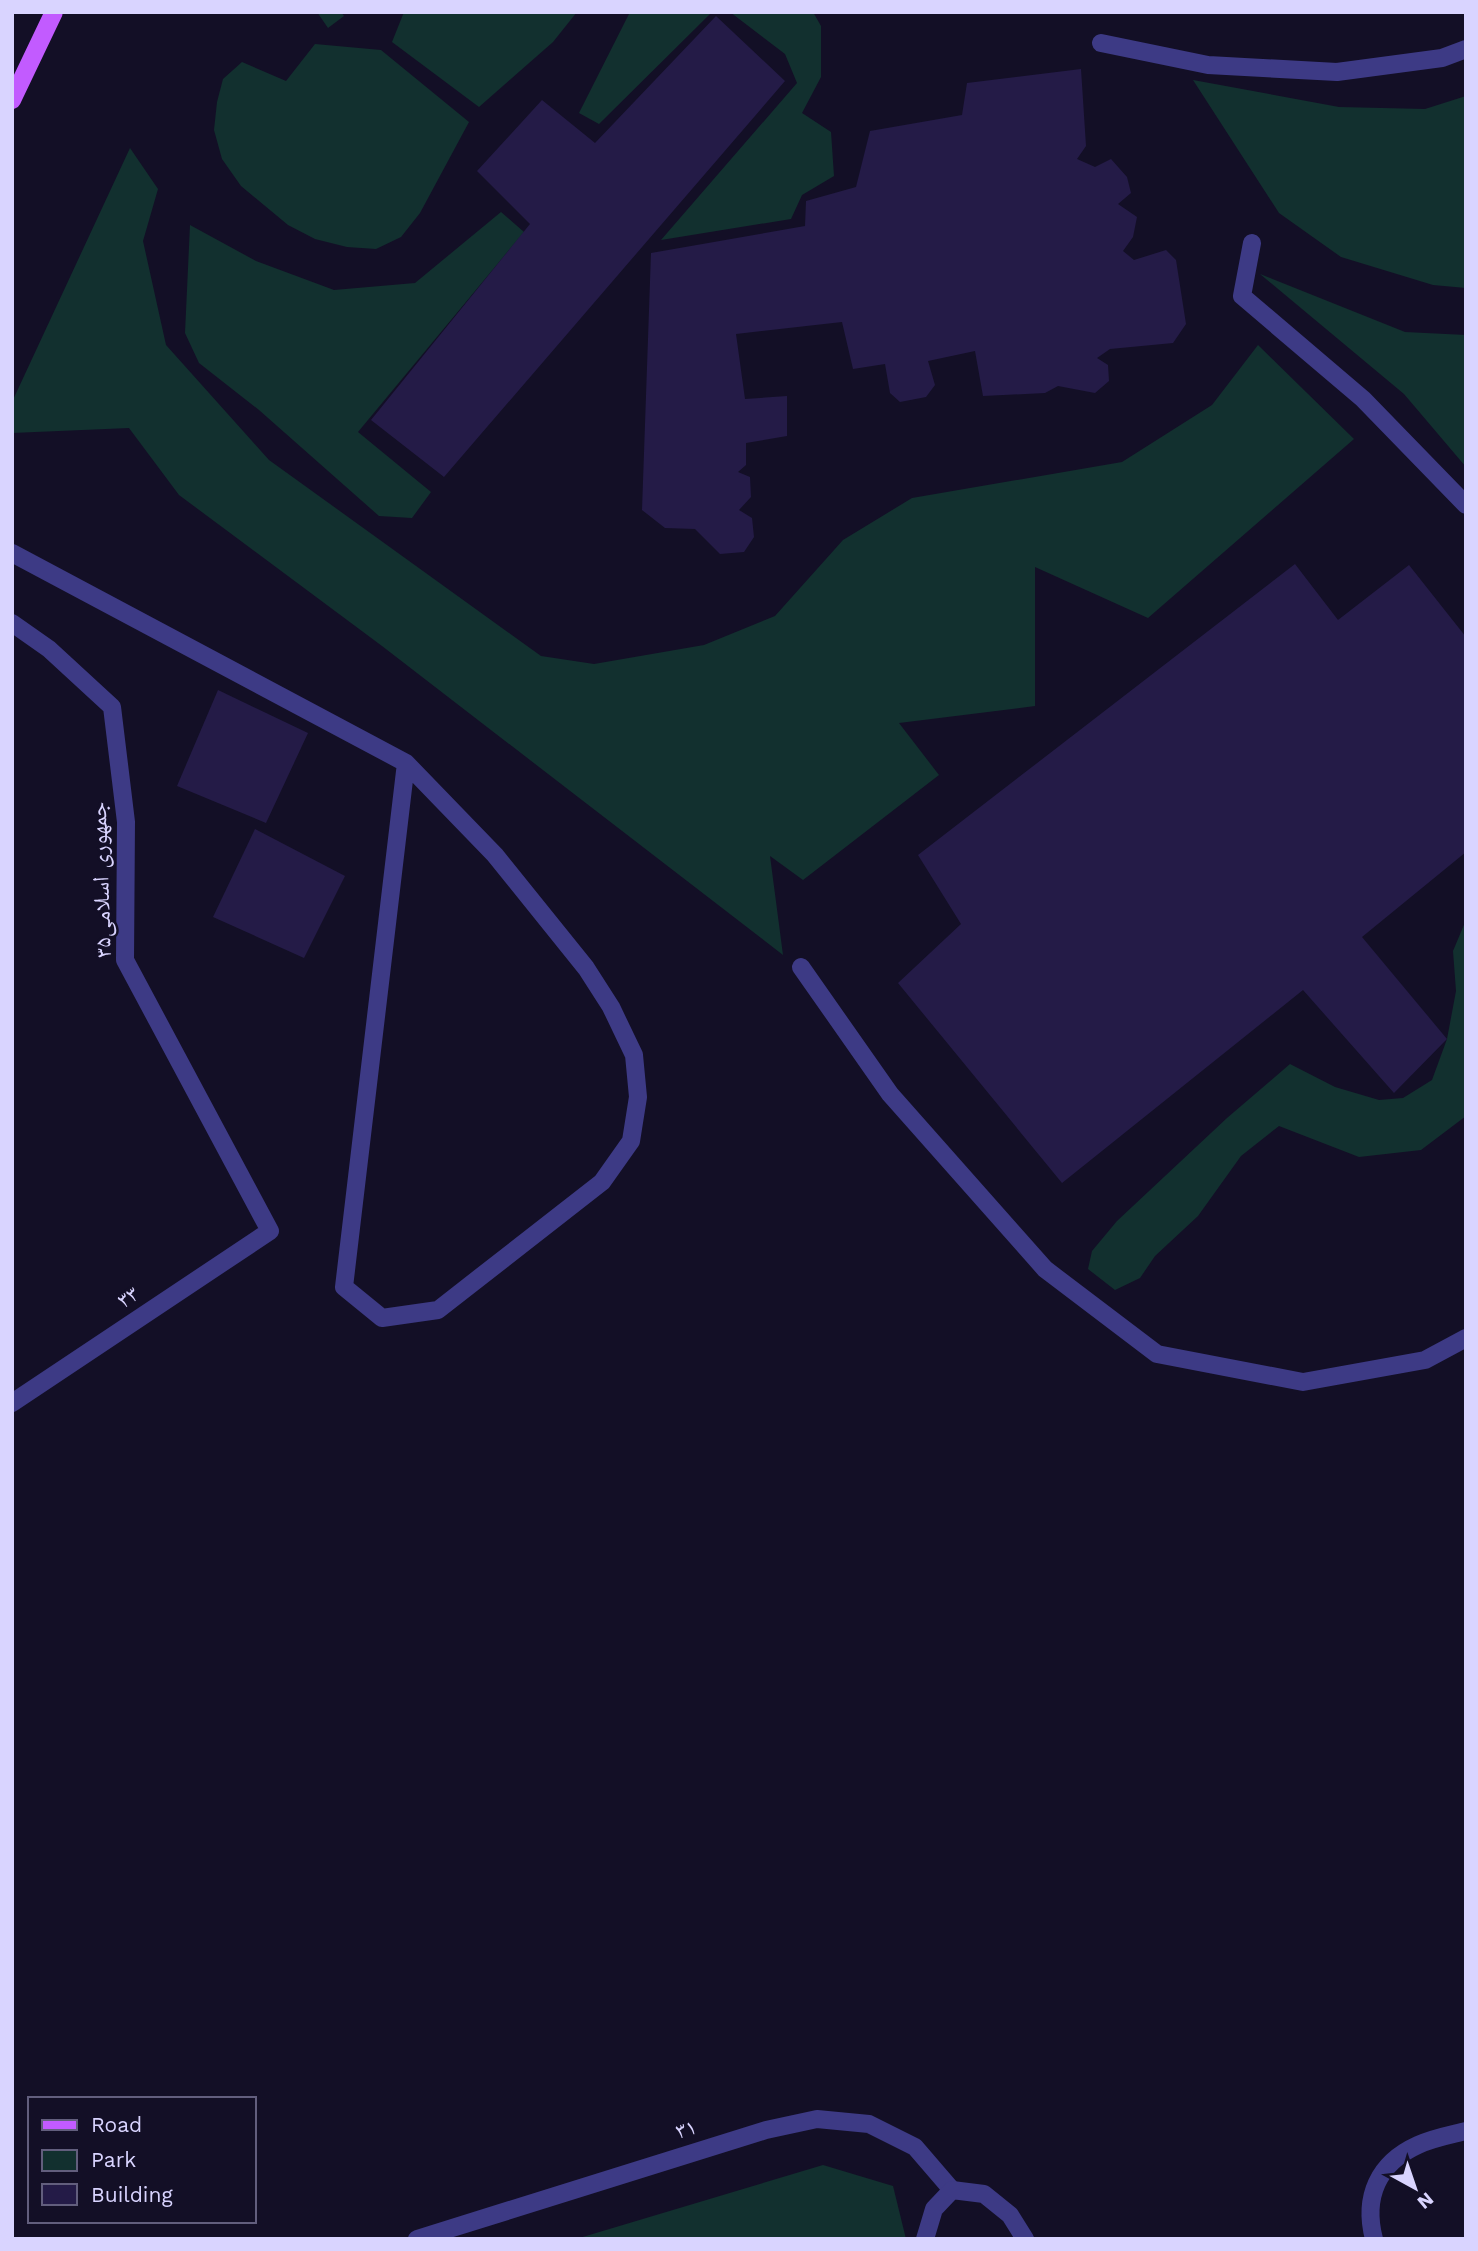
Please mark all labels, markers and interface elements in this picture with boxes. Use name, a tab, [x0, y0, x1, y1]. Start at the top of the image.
street label: جمهوری اسلامی۳۵	[85, 801, 117, 959]
street label: ۳۳	[112, 1280, 144, 1314]
legend	[28, 2097, 256, 2223]
text: Road	[91, 2112, 142, 2137]
street label: ۳۱	[672, 2113, 700, 2145]
text: Park	[91, 2147, 136, 2172]
north arrow	[1380, 2153, 1450, 2223]
text: Building	[91, 2182, 173, 2207]
text: N	[1413, 2187, 1438, 2214]

